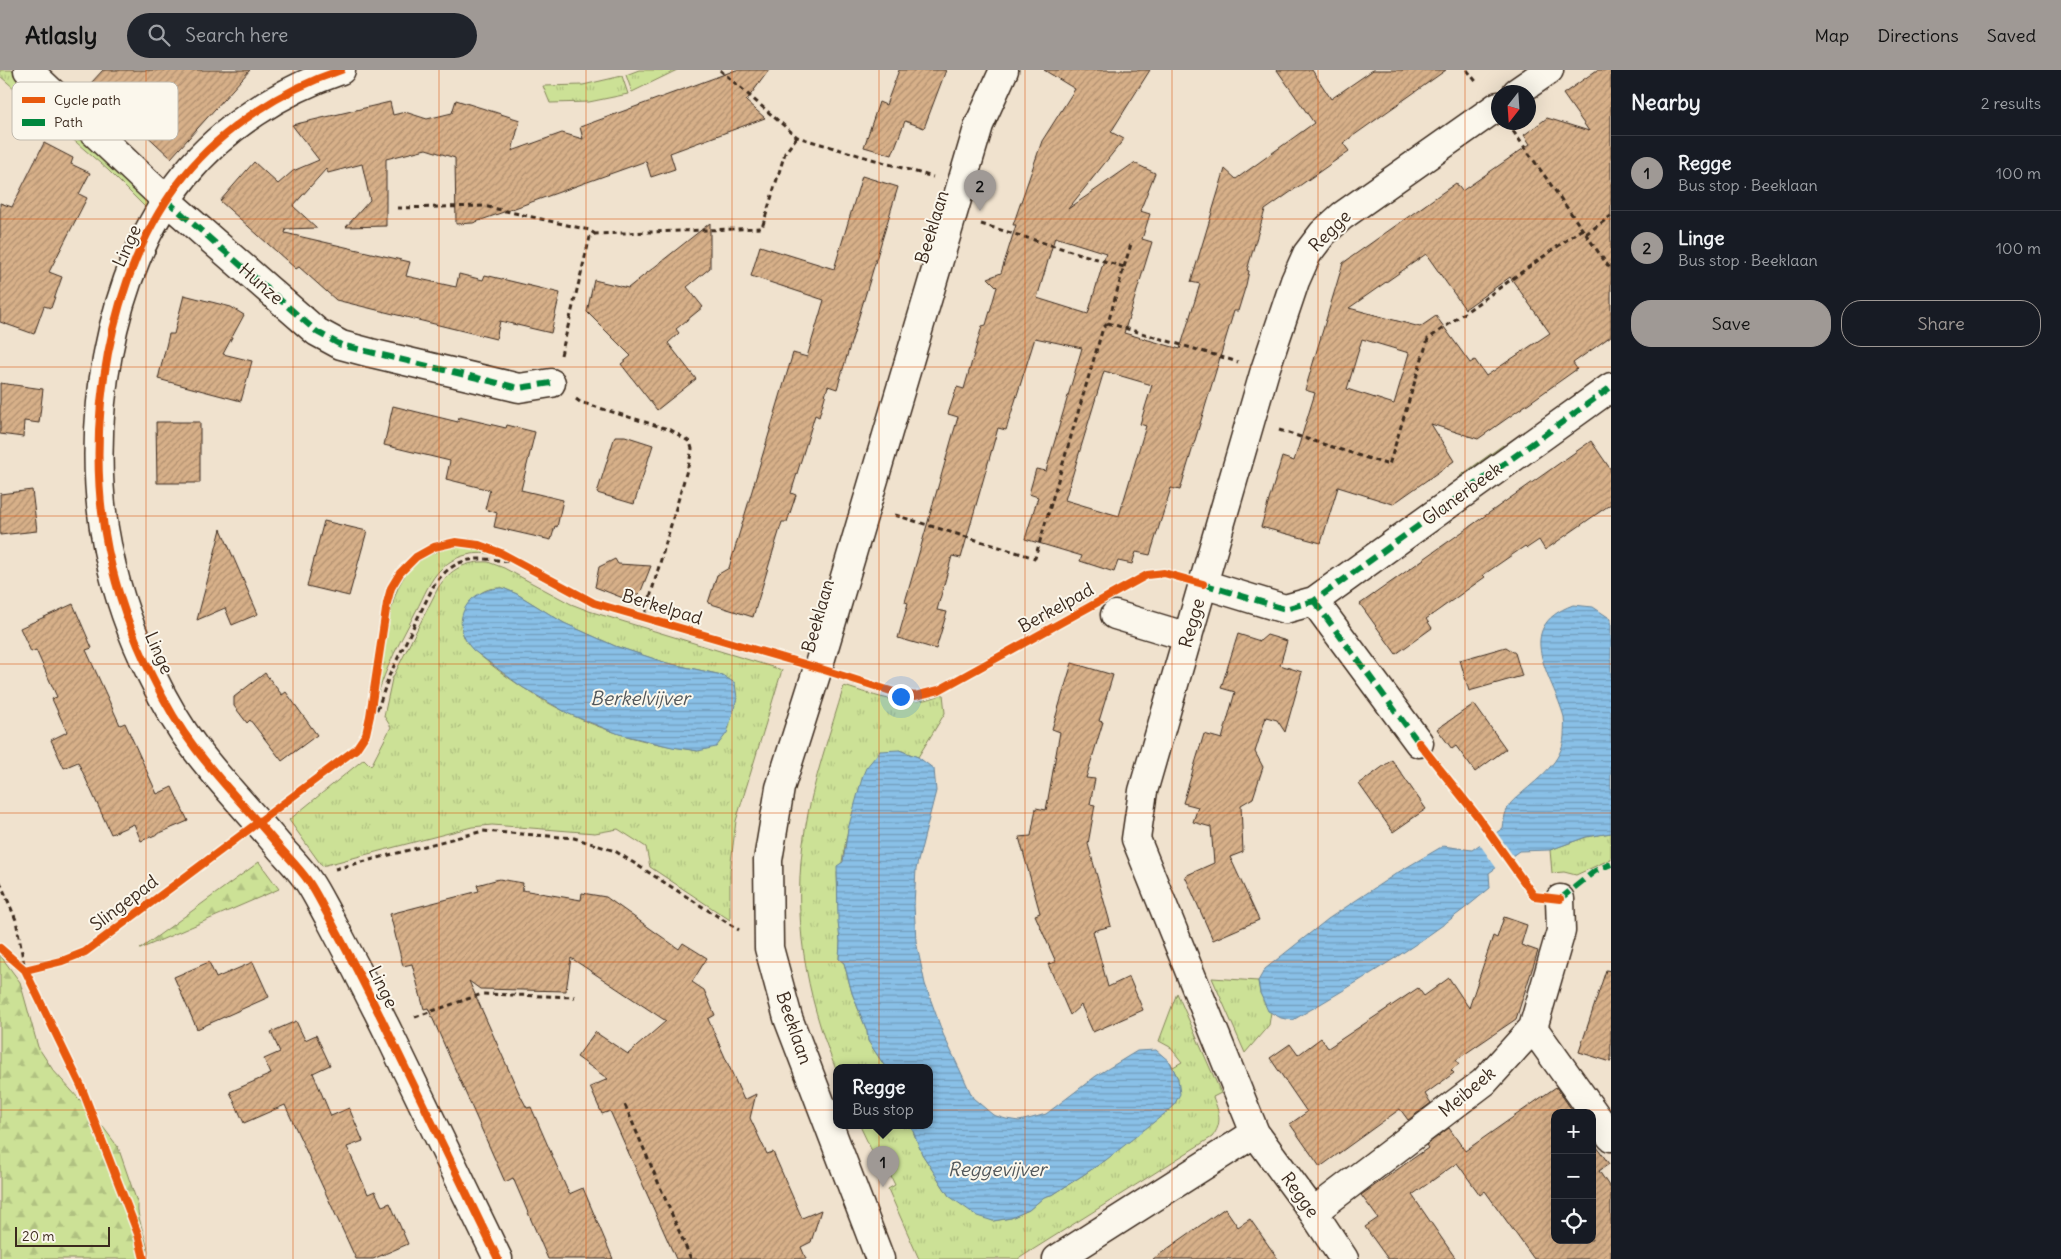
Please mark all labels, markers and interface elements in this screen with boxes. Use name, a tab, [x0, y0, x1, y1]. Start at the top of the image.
search box	[127, 13, 477, 58]
text: Atlasly	[25, 20, 97, 50]
icon: search	[145, 21, 173, 49]
text: Search here	[185, 23, 288, 47]
text: Map	[1814, 24, 1849, 47]
text: Directions	[1877, 24, 1959, 47]
text: Saved	[1987, 24, 2036, 47]
legend	[12, 82, 178, 140]
north arrow	[1491, 85, 1536, 130]
text: Nearby	[1631, 89, 1701, 116]
text: Cycle path	[54, 91, 121, 109]
text: 2 results	[1981, 93, 2041, 113]
text: Path	[54, 113, 83, 131]
text: Regge	[1678, 151, 1731, 175]
text: 1	[1644, 163, 1650, 183]
text: 100 m	[1996, 163, 2041, 183]
pin: 2	[964, 170, 996, 211]
text: Bus stop · Beeklaan	[1678, 175, 1818, 195]
street label: Beeklaan	[910, 187, 954, 266]
street label: Regge	[1304, 205, 1356, 257]
street label: Linge	[107, 221, 146, 271]
text: Linge	[1678, 226, 1724, 250]
text: 2	[1643, 238, 1651, 258]
text: 100 m	[1996, 238, 2041, 258]
text: Bus stop · Beeklaan	[1678, 250, 1818, 270]
street label: Hunze	[234, 258, 288, 309]
button: Save	[1631, 300, 1831, 347]
button: Share	[1841, 300, 2041, 347]
street label: Glanerbeek	[1417, 457, 1506, 530]
street label: Beeklaan	[796, 576, 839, 655]
street label: Berkelpad	[1014, 577, 1098, 638]
street label: Berkelpad	[619, 583, 705, 630]
street label: Regge	[1173, 595, 1210, 650]
street label: Linge	[140, 628, 179, 678]
your location	[888, 684, 914, 710]
water label: Berkelvijver	[590, 686, 692, 710]
street label: Slingepad	[85, 869, 163, 936]
street label: Linge	[363, 962, 403, 1012]
street label: Beeklaan	[771, 988, 818, 1067]
street label: Meibeek	[1434, 1061, 1500, 1122]
popup	[833, 1064, 933, 1129]
text: Regge	[852, 1075, 906, 1099]
text: Bus stop	[852, 1099, 914, 1119]
map controls	[1551, 1109, 1596, 1244]
button: +	[1551, 1109, 1596, 1154]
pin: 1	[867, 1146, 899, 1187]
button: −	[1551, 1154, 1596, 1199]
water label: Reggevijver	[948, 1157, 1048, 1181]
street label: Regge	[1276, 1167, 1325, 1222]
button: locate	[1551, 1199, 1596, 1244]
scale bar	[15, 1224, 110, 1247]
text: 20 m	[22, 1227, 55, 1245]

